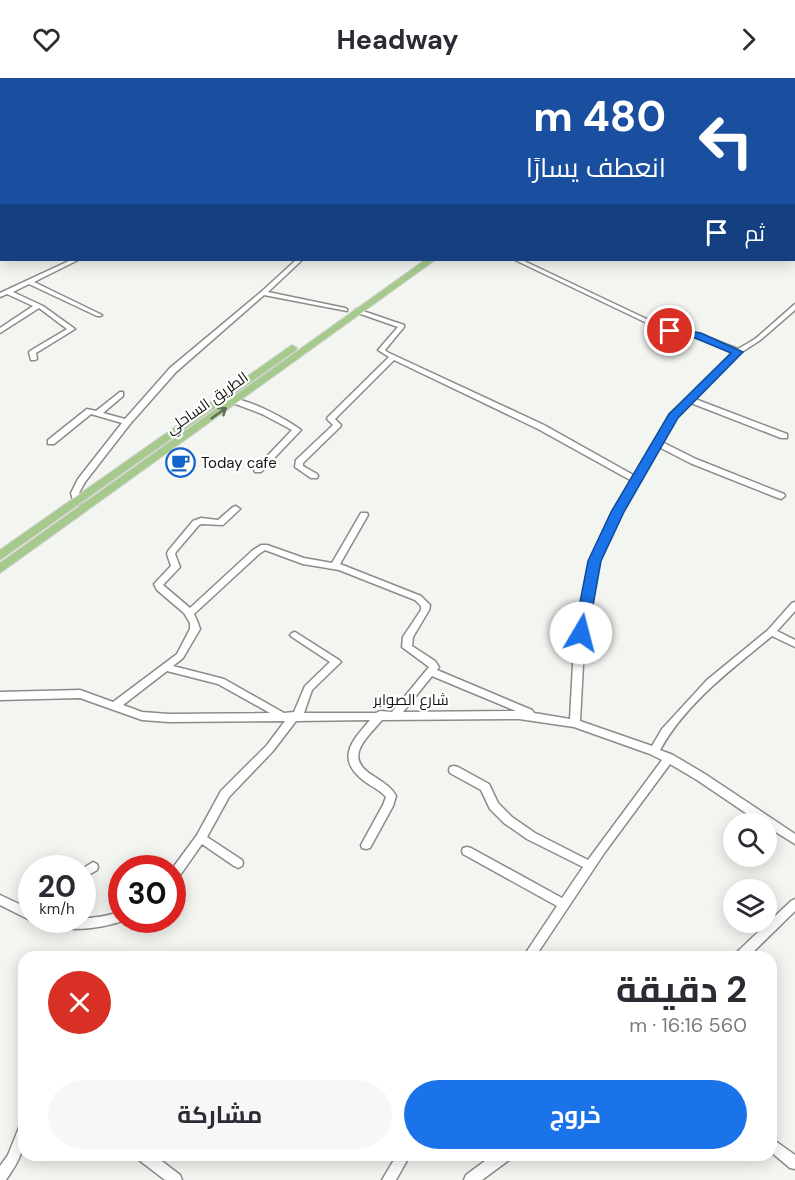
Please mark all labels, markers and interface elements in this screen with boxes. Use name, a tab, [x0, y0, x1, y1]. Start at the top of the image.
text: Headway	[336, 22, 459, 57]
icon: heart	[30, 23, 63, 56]
icon: forward	[732, 23, 765, 56]
text: 480 m	[533, 89, 666, 144]
icon: left	[687, 102, 765, 180]
text: انعطف يسارًا	[526, 150, 666, 185]
icon: arrive	[700, 216, 733, 249]
text: ثم	[745, 219, 765, 248]
pin	[644, 305, 695, 356]
icon: arrive	[653, 314, 686, 347]
street label: الطريق الساحلي	[162, 367, 253, 440]
one-way arrow	[210, 407, 226, 419]
cafe icon: Today cafe	[164, 447, 196, 479]
place label: Today cafe	[201, 453, 277, 473]
position arrow	[549, 601, 613, 665]
street label: شارع الصوابر	[372, 690, 449, 711]
map controls	[723, 813, 777, 933]
button: search	[723, 813, 777, 867]
speed limit sign: 30	[108, 855, 186, 933]
text: 20	[38, 867, 76, 906]
button: layers	[723, 879, 777, 933]
text: km/h	[39, 899, 75, 919]
text: 2 دقيقة	[616, 966, 747, 1013]
button: close	[48, 971, 111, 1034]
text: 560 m · 16:16	[629, 1012, 747, 1038]
button: مشاركة	[48, 1080, 392, 1149]
button: خروج	[404, 1080, 747, 1149]

